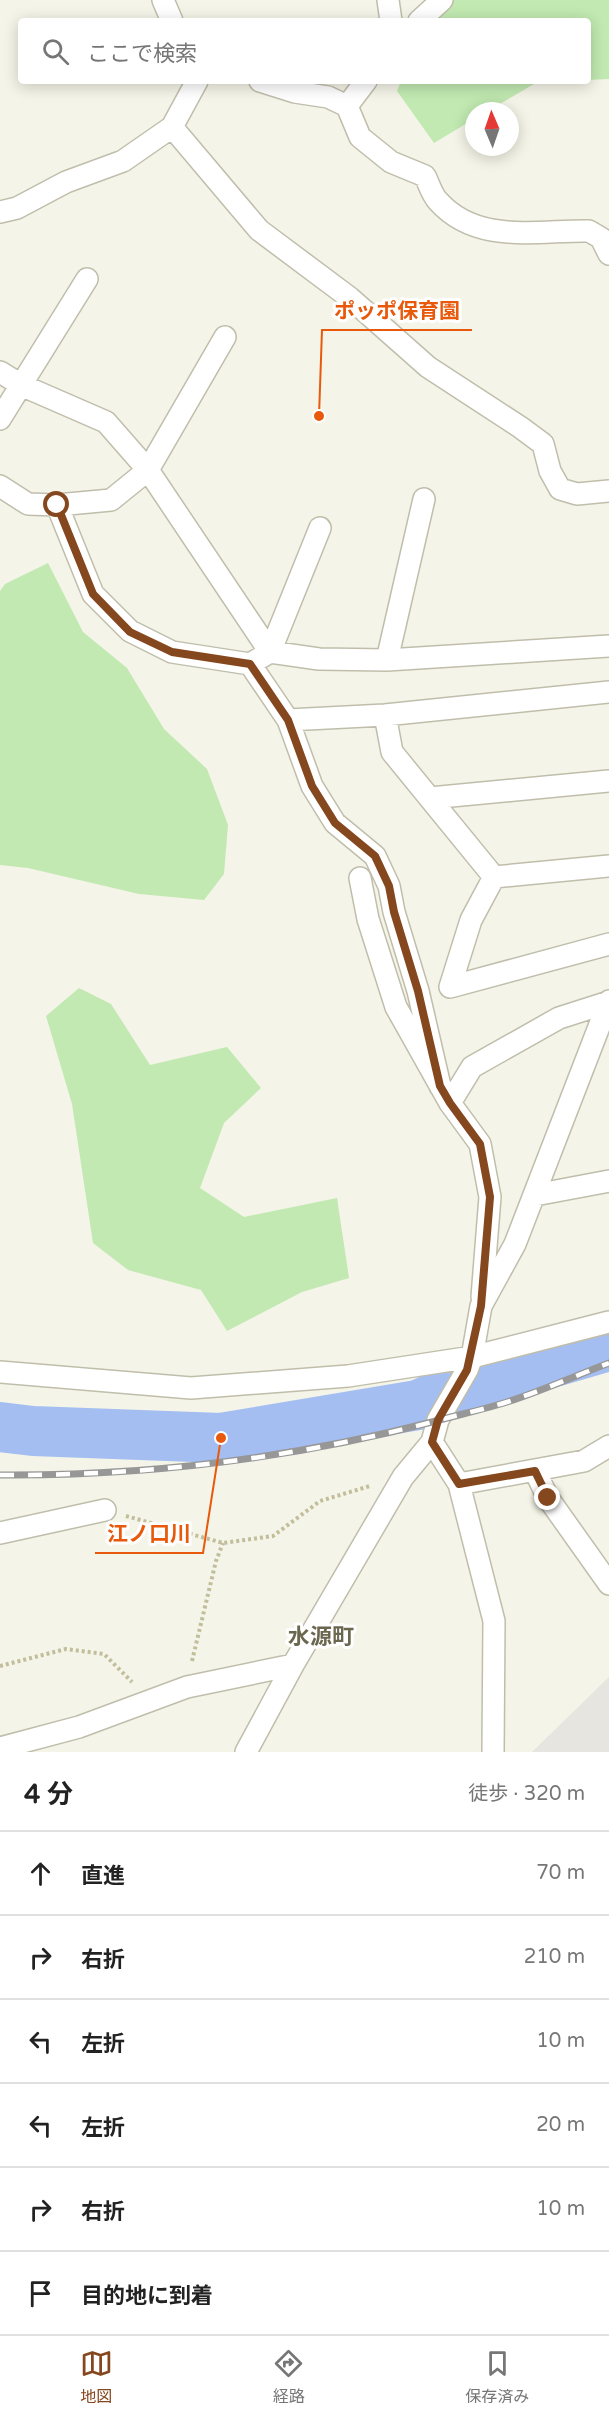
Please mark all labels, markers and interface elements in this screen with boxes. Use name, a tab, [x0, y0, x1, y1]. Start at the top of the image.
search box	[18, 18, 591, 84]
icon: search	[39, 35, 72, 68]
text: ここで検索	[87, 41, 197, 67]
north arrow	[465, 102, 519, 156]
callout: ポッポ保育園	[322, 291, 472, 330]
text: ポッポ保育園	[334, 299, 460, 324]
route start	[43, 491, 69, 517]
route end	[534, 1484, 560, 1510]
callout: 江ノ口川	[95, 1514, 203, 1553]
text: 江ノ口川	[107, 1522, 191, 1547]
district label: 水源町	[288, 1624, 354, 1650]
text: 4 分	[24, 1779, 73, 1810]
text: 徒歩 · 320 m	[468, 1782, 585, 1806]
icon: ahead	[24, 1857, 57, 1890]
text: 70 m	[536, 1861, 585, 1885]
text: 直進	[81, 1863, 125, 1889]
icon: right	[24, 1941, 57, 1974]
text: 210 m	[524, 1945, 585, 1969]
text: 右折	[81, 1947, 125, 1973]
icon: left	[24, 2025, 57, 2058]
text: 10 m	[536, 2029, 585, 2053]
text: 左折	[81, 2031, 125, 2057]
icon: left	[24, 2109, 57, 2142]
text: 20 m	[536, 2113, 585, 2137]
text: 左折	[81, 2115, 125, 2141]
icon: right	[24, 2193, 57, 2226]
text: 10 m	[536, 2197, 585, 2221]
text: 右折	[81, 2199, 125, 2225]
icon: arrive	[24, 2277, 57, 2310]
text: 目的地に到着	[81, 2283, 213, 2309]
tab: 地図	[80, 2347, 113, 2407]
tab: 経路	[272, 2347, 305, 2407]
tab: 保存済み	[465, 2347, 529, 2407]

